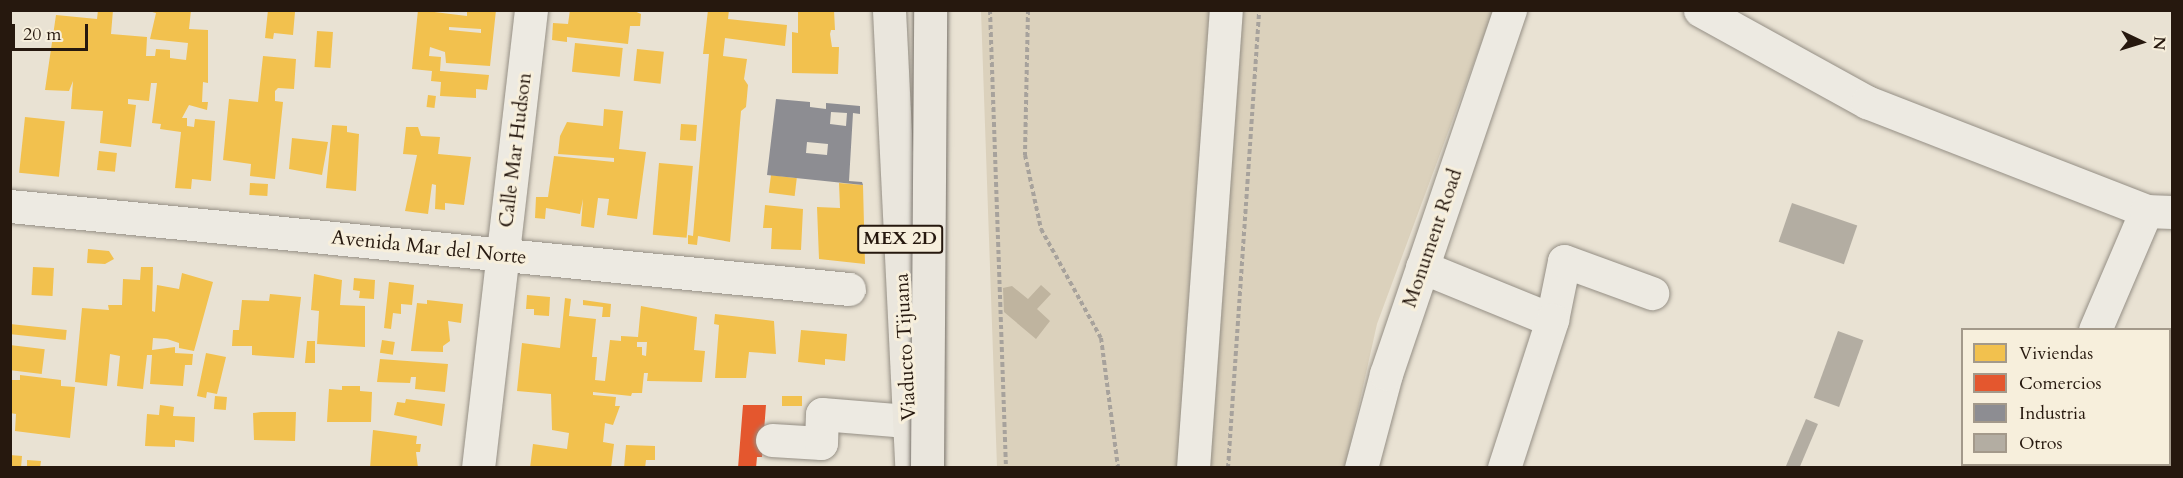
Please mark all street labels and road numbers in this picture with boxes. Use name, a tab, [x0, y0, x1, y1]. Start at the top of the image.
street label: Calle Mar Hudson	[494, 71, 536, 229]
street label: Monument Road	[1397, 166, 1467, 310]
road number: MEX 2D	[856, 224, 944, 254]
street label: Avenida Mar del Norte	[330, 225, 528, 269]
street label: Viaducto Tijuana	[889, 273, 921, 421]

